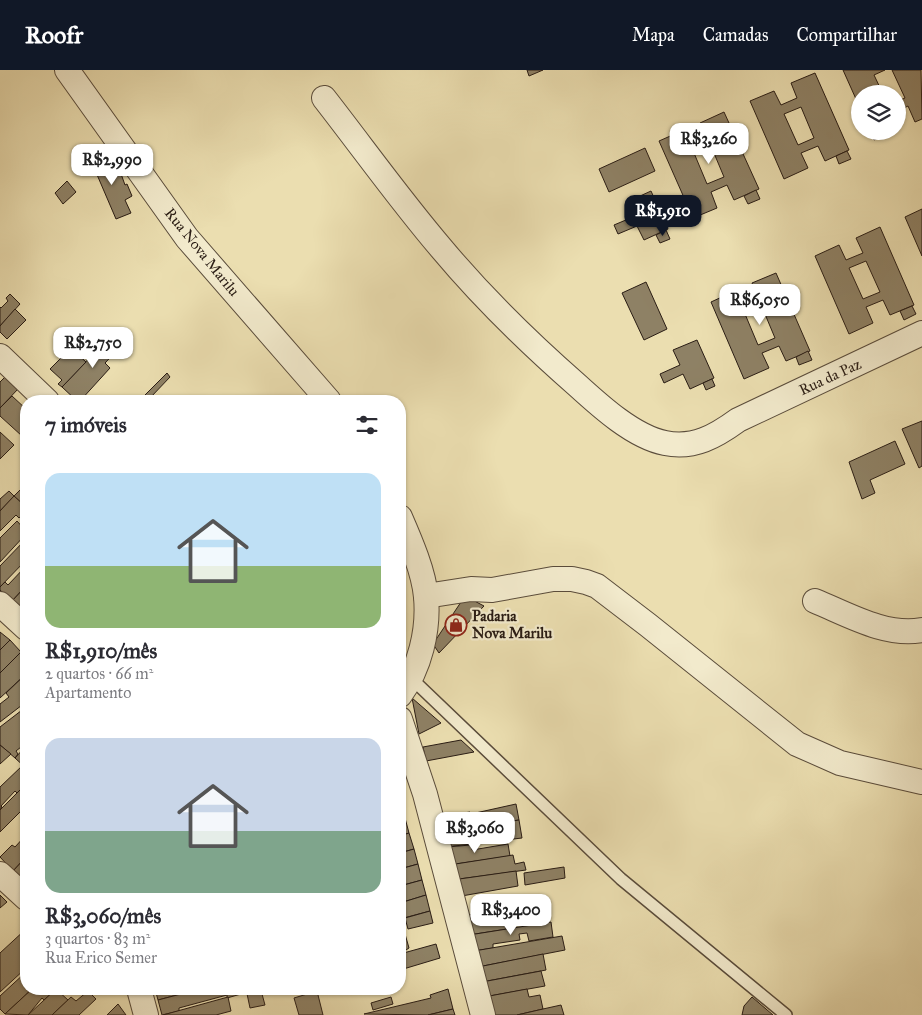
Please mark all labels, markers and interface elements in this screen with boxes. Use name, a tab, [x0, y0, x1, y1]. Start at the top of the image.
text: Roofr	[25, 20, 83, 50]
text: Mapa	[632, 24, 675, 46]
text: Camadas	[703, 24, 769, 46]
text: Compartilhar	[797, 24, 897, 46]
map controls	[851, 85, 906, 140]
button: layers	[851, 85, 906, 140]
pin: R$3,260	[663, 122, 755, 165]
text: R$3,260	[681, 129, 737, 148]
pin: R$2,990	[66, 144, 158, 186]
text: R$2,990	[82, 150, 142, 169]
pin: R$1,910	[617, 194, 709, 237]
text: R$1,910	[635, 201, 691, 220]
street label: Rua Nova Marilu	[161, 204, 243, 300]
pin: R$6,050	[714, 284, 806, 326]
text: R$6,050	[730, 290, 790, 309]
pin: R$2,750	[47, 326, 139, 369]
text: R$2,750	[64, 333, 122, 352]
street label: Rua da Paz	[796, 355, 864, 399]
icon: filters	[353, 411, 381, 439]
text: 7 imóveis	[45, 412, 127, 438]
icon: home	[168, 506, 258, 596]
place label: Padaria Nova Marilu	[472, 607, 552, 642]
shop icon: Padaria Nova Marilu	[444, 613, 468, 637]
text: R$1,910/mês	[45, 638, 157, 664]
text: 2 quartos · 66 m²	[45, 664, 153, 683]
text: Apartamento	[45, 683, 131, 702]
icon: home	[168, 771, 258, 861]
pin: R$3,060	[429, 812, 521, 854]
text: R$3,060	[446, 818, 504, 837]
pin: R$3,400	[465, 894, 557, 936]
text: R$3,400	[481, 900, 541, 919]
text: R$3,060/mês	[45, 903, 161, 929]
text: 3 quartos · 83 m²	[45, 929, 150, 948]
text: Rua Erico Semer	[45, 948, 157, 967]

